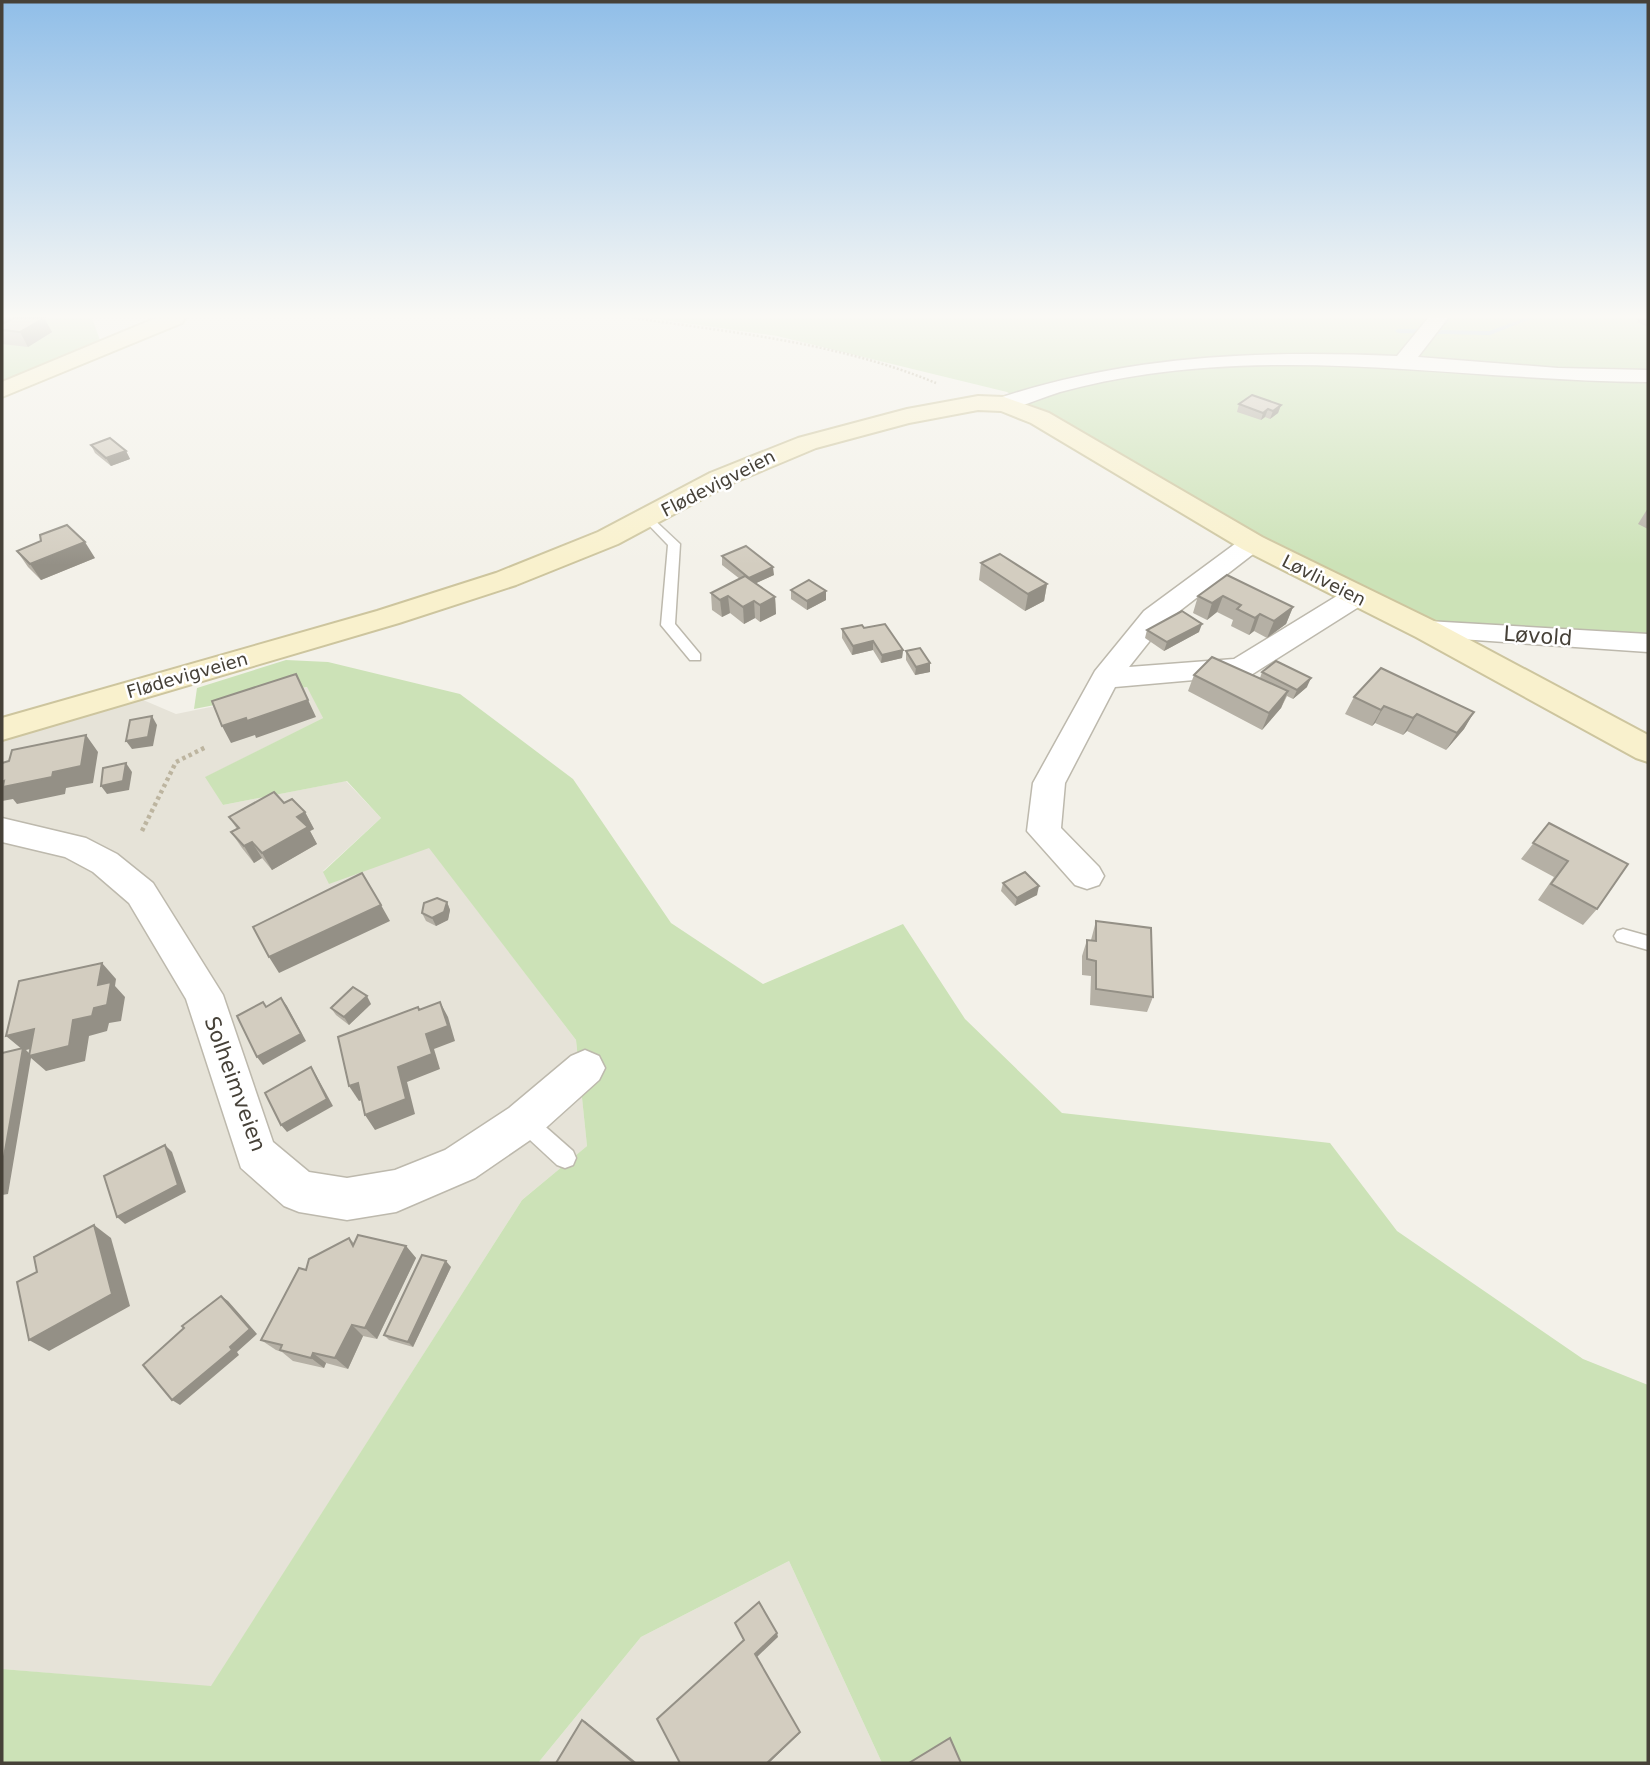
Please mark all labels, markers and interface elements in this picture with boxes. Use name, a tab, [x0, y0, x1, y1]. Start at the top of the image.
street label: Flødevigveien	[657, 445, 779, 521]
street label: Løvliveien	[1279, 550, 1369, 610]
street label: Løvold	[1503, 622, 1573, 650]
street label: Flødevigveien	[124, 648, 250, 702]
street label: Solheimveien	[199, 1013, 271, 1155]

